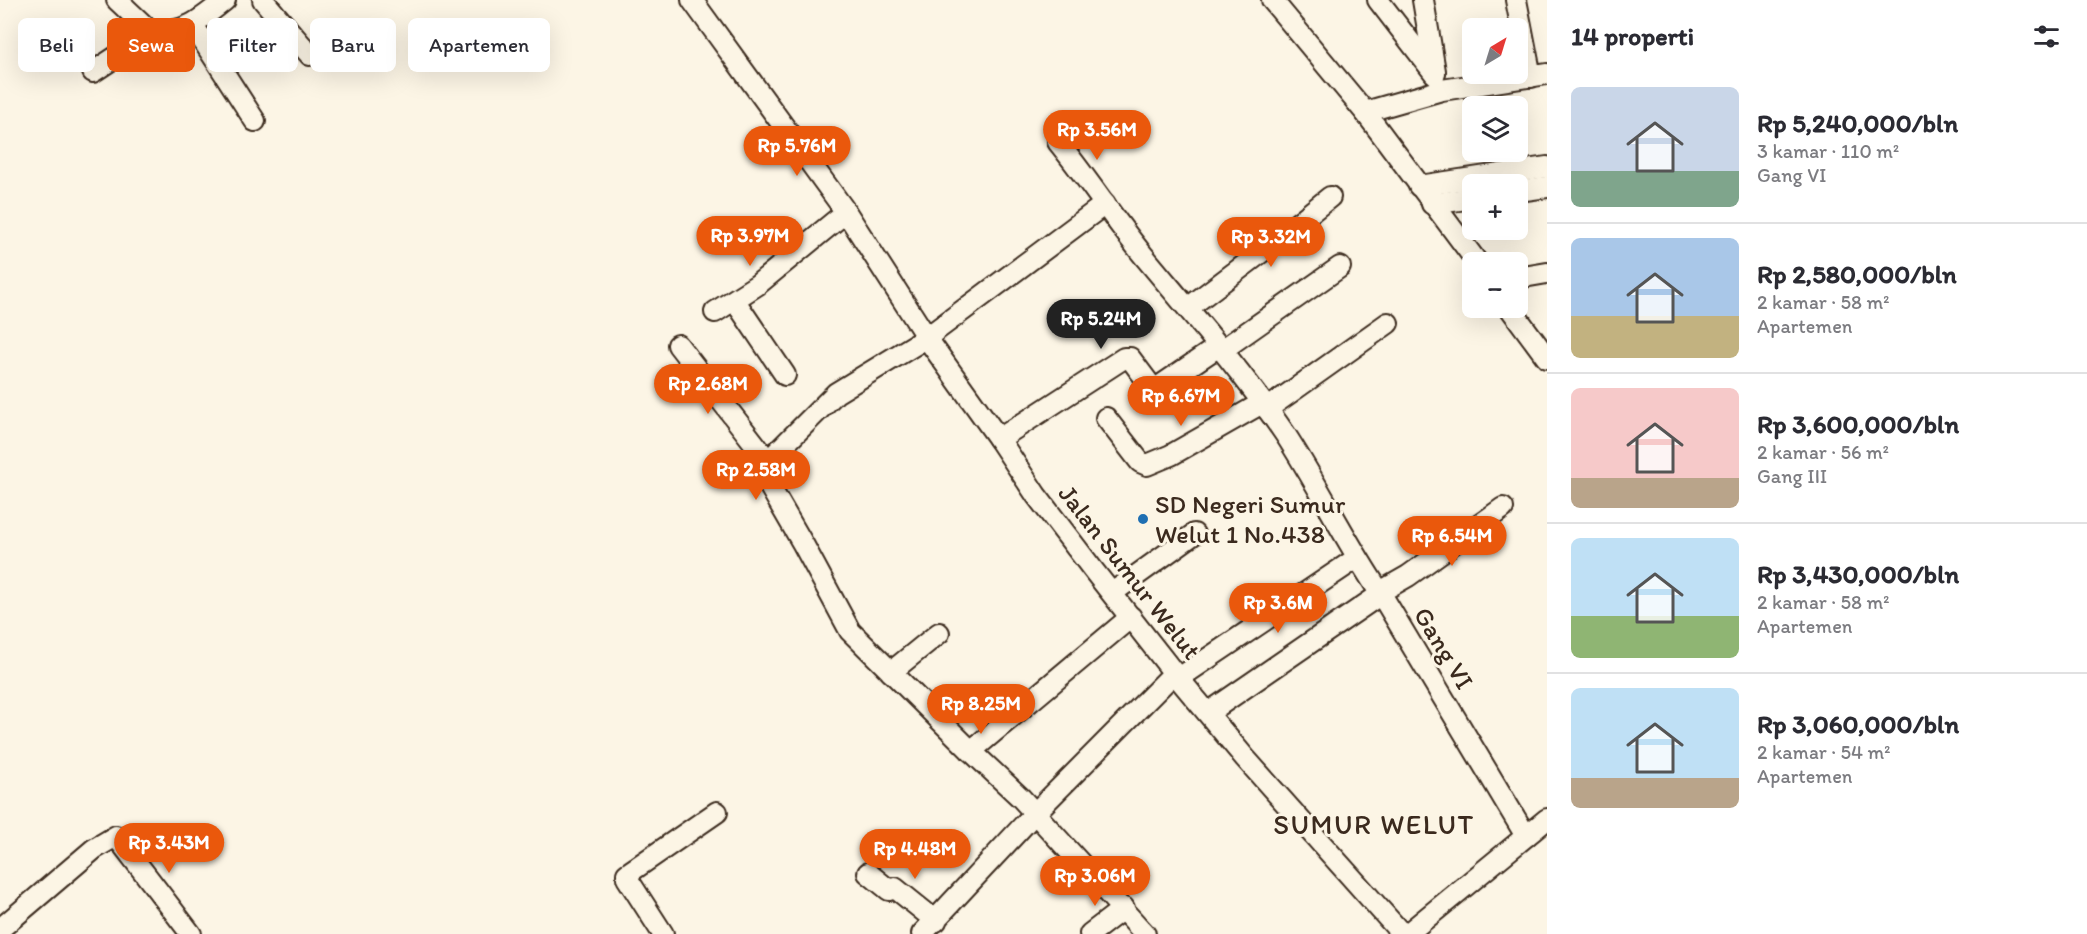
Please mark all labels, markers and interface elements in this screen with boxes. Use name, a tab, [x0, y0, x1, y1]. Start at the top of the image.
chip: Beli	[18, 18, 95, 72]
chip: Sewa	[107, 18, 195, 72]
chip: Filter	[207, 18, 298, 72]
chip: Baru	[310, 18, 396, 72]
chip: Apartemen	[408, 18, 550, 72]
north arrow	[1462, 18, 1528, 84]
map controls	[1462, 18, 1528, 318]
text: 14 properti	[1571, 20, 1694, 52]
icon: filters	[2030, 20, 2063, 53]
button: layers	[1462, 96, 1528, 162]
text: Rp 5,240,000/bln	[1757, 107, 1958, 139]
pin: Rp 3.56M	[1035, 110, 1159, 161]
icon: home	[1619, 111, 1691, 183]
text: Rp 3.56M	[1057, 117, 1137, 141]
pin: Rp 5.76M	[735, 126, 859, 177]
text: Rp 5.76M	[758, 133, 836, 157]
text: 3 kamar · 110 m²	[1757, 139, 1899, 163]
text: Gang VI	[1757, 163, 1826, 187]
button: +	[1462, 174, 1528, 240]
pin: Rp 3.97M	[688, 216, 812, 267]
pin: Rp 3.32M	[1209, 217, 1333, 268]
text: Rp 3.97M	[710, 223, 790, 247]
text: Rp 3.32M	[1231, 224, 1311, 248]
button: −	[1462, 252, 1528, 318]
text: Rp 2,580,000/bln	[1757, 258, 1957, 290]
icon: home	[1619, 262, 1691, 334]
text: 2 kamar · 58 m²	[1757, 290, 1889, 314]
pin: Rp 5.24M	[1039, 299, 1163, 350]
text: Rp 5.24M	[1061, 306, 1141, 330]
text: Apartemen	[1757, 314, 1852, 338]
pin: Rp 2.68M	[646, 364, 770, 415]
text: Rp 2.68M	[668, 371, 748, 395]
pin: Rp 6.67M	[1119, 376, 1243, 427]
text: Rp 6.67M	[1142, 383, 1220, 407]
text: Rp 3,600,000/bln	[1757, 408, 1959, 440]
icon: home	[1619, 412, 1691, 484]
text: 2 kamar · 56 m²	[1757, 440, 1889, 464]
pin: Rp 2.58M	[694, 450, 818, 501]
text: Rp 2.58M	[716, 457, 796, 481]
text: Gang III	[1757, 464, 1827, 488]
street label: Jalan Sumur Welut	[1052, 478, 1208, 666]
place label: SD Negeri Sumur Welut 1 No.438	[1155, 488, 1346, 550]
marker: SD Negeri Sumur Welut 1 No.438	[1136, 512, 1150, 526]
pin: Rp 6.54M	[1390, 516, 1514, 567]
text: Rp 6.54M	[1412, 523, 1492, 547]
text: Rp 3,430,000/bln	[1757, 558, 1959, 590]
icon: home	[1619, 562, 1691, 634]
pin: Rp 3.6M	[1223, 583, 1333, 634]
text: Rp 3.6M	[1243, 590, 1313, 614]
text: 2 kamar · 58 m²	[1757, 590, 1889, 614]
street label: Gang VI	[1407, 601, 1481, 695]
text: Apartemen	[1757, 614, 1852, 638]
pin: Rp 8.25M	[919, 684, 1043, 735]
text: Rp 8.25M	[941, 691, 1021, 715]
text: Rp 3,060,000/bln	[1757, 708, 1959, 740]
icon: home	[1619, 712, 1691, 784]
text: 2 kamar · 54 m²	[1757, 740, 1891, 764]
text: Apartemen	[1757, 764, 1852, 788]
district label: SUMUR WELUT	[1273, 807, 1475, 841]
pin: Rp 3.43M	[107, 823, 231, 874]
pin: Rp 4.48M	[853, 829, 977, 880]
text: Rp 3.43M	[128, 830, 210, 854]
text: Rp 4.48M	[874, 836, 956, 860]
pin: Rp 3.06M	[1033, 856, 1157, 907]
text: Rp 3.06M	[1054, 863, 1136, 887]

